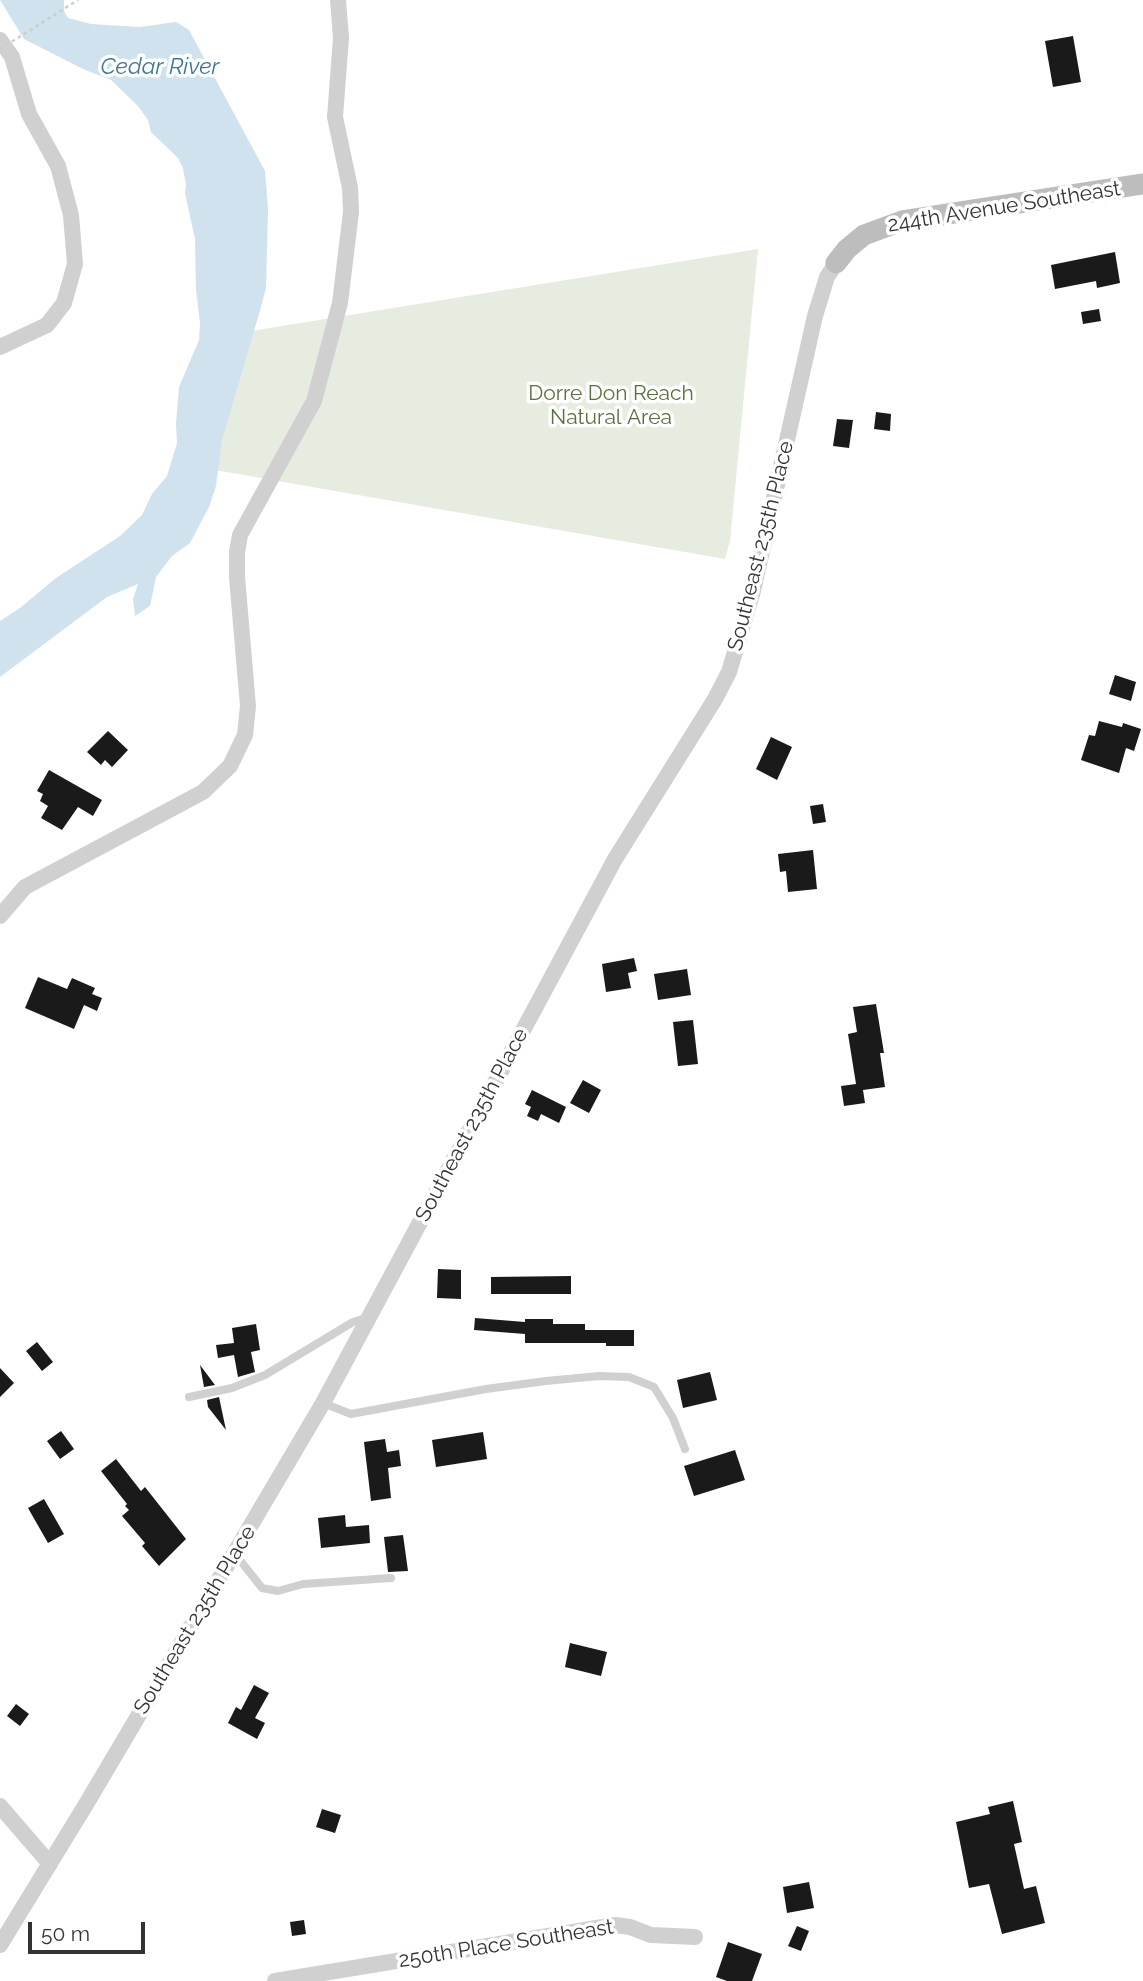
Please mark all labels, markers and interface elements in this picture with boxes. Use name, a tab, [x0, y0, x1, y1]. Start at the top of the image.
water label: Cedar River	[100, 53, 220, 81]
street label: 244th Avenue Southeast	[886, 176, 1122, 238]
park label: Dorre Don Reach Natural Area	[528, 381, 694, 431]
street label: Southeast 235th Place	[723, 438, 799, 654]
street label: Southeast 235th Place	[410, 1024, 534, 1226]
street label: Southeast 235th Place	[129, 1521, 261, 1719]
scale bar	[32, 1908, 149, 1952]
street label: 250th Place Southeast	[397, 1915, 615, 1973]
text: 50 m	[41, 1921, 90, 1946]

